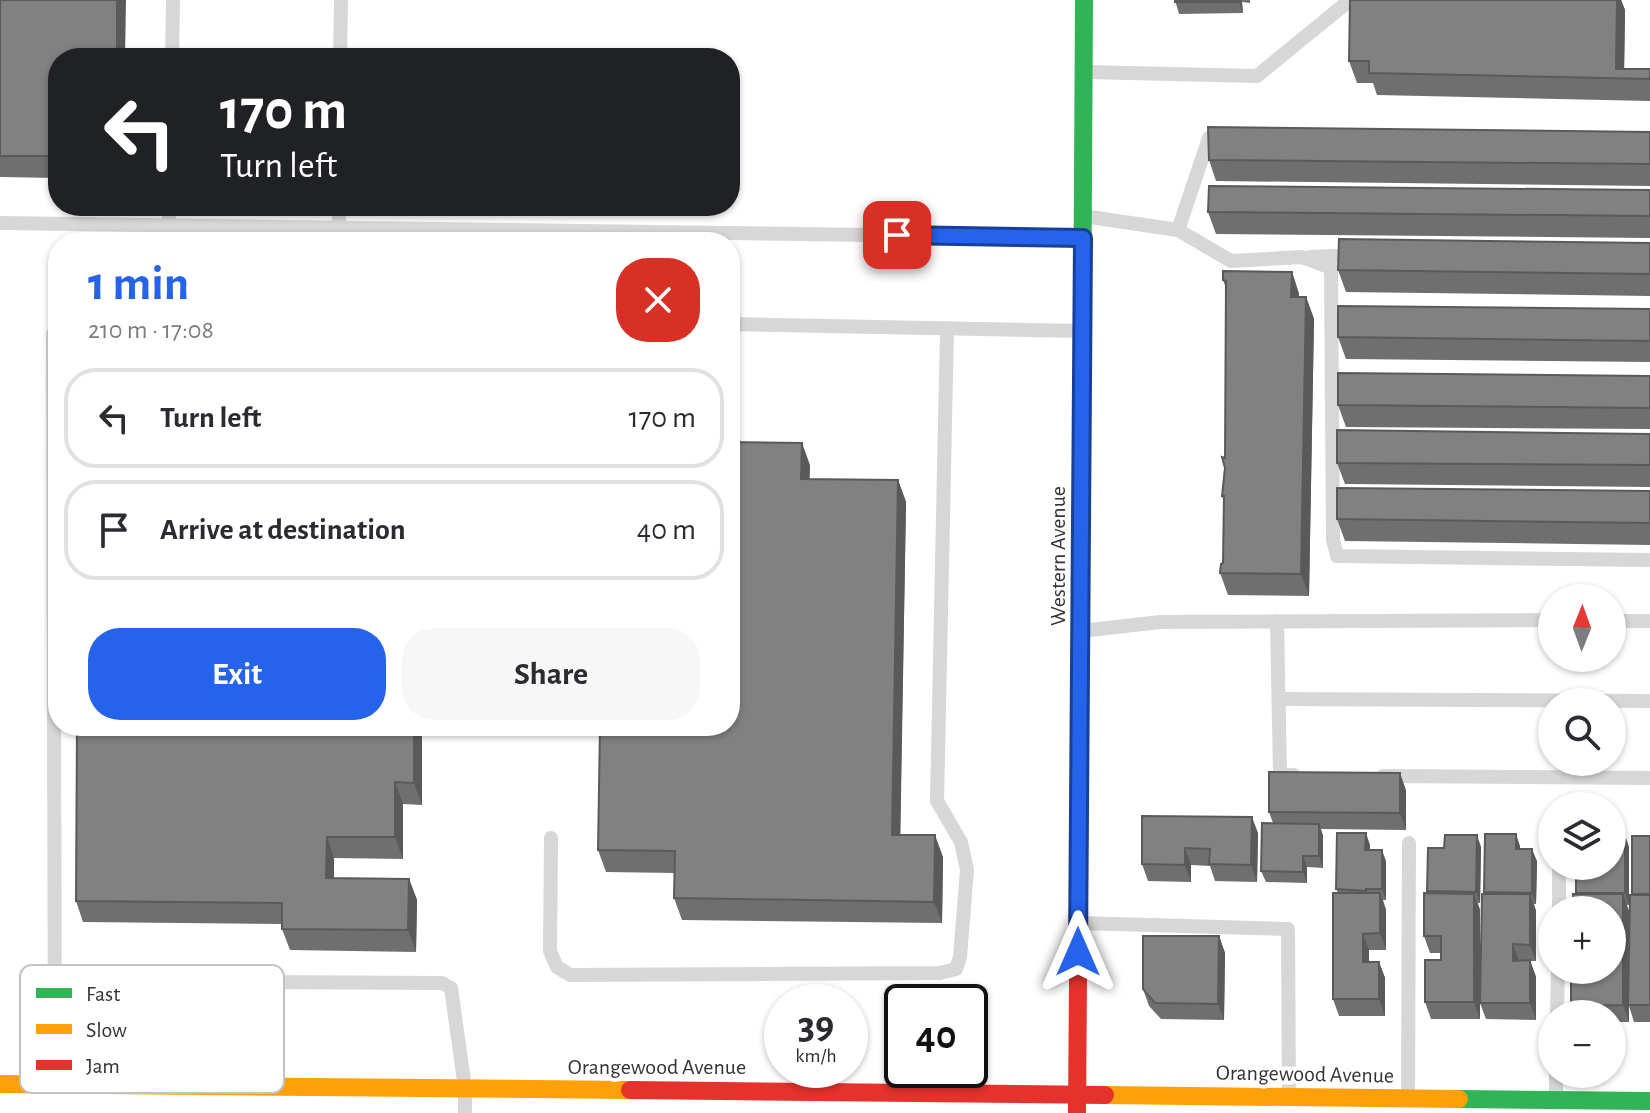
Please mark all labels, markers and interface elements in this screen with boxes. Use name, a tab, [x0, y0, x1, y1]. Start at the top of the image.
icon: left	[88, 80, 192, 184]
text: 170 m	[220, 83, 347, 139]
text: Turn left	[220, 148, 337, 184]
pin	[863, 201, 931, 269]
icon: arrive	[875, 213, 919, 257]
button: close	[616, 258, 700, 342]
text: 1 min	[88, 261, 189, 309]
text: 210 m · 17:08	[88, 317, 214, 343]
icon: left	[92, 396, 136, 440]
text: Turn left	[160, 403, 261, 433]
text: 170 m	[628, 403, 696, 433]
street label: Western Avenue	[1047, 486, 1069, 626]
icon: arrive	[92, 508, 136, 552]
text: Arrive at destination	[160, 515, 406, 545]
text: 40 m	[637, 515, 696, 545]
north arrow	[1538, 584, 1626, 672]
map controls	[1538, 584, 1626, 1088]
button: Exit	[88, 628, 386, 720]
button: Share	[402, 628, 700, 720]
button: search	[1538, 688, 1626, 776]
button: layers	[1538, 792, 1626, 880]
button: +	[1538, 896, 1626, 984]
position arrow	[1036, 910, 1120, 994]
legend	[20, 965, 284, 1093]
text: Fast	[86, 983, 120, 1005]
speed limit sign: 40	[884, 984, 988, 1088]
button: −	[1538, 1000, 1626, 1088]
text: 39	[798, 1006, 834, 1046]
text: Slow	[86, 1019, 127, 1041]
text: km/h	[795, 1046, 837, 1066]
text: Jam	[86, 1055, 120, 1077]
street label: Orangewood Avenue	[568, 1056, 746, 1078]
street label: Orangewood Avenue	[1216, 1061, 1394, 1087]

